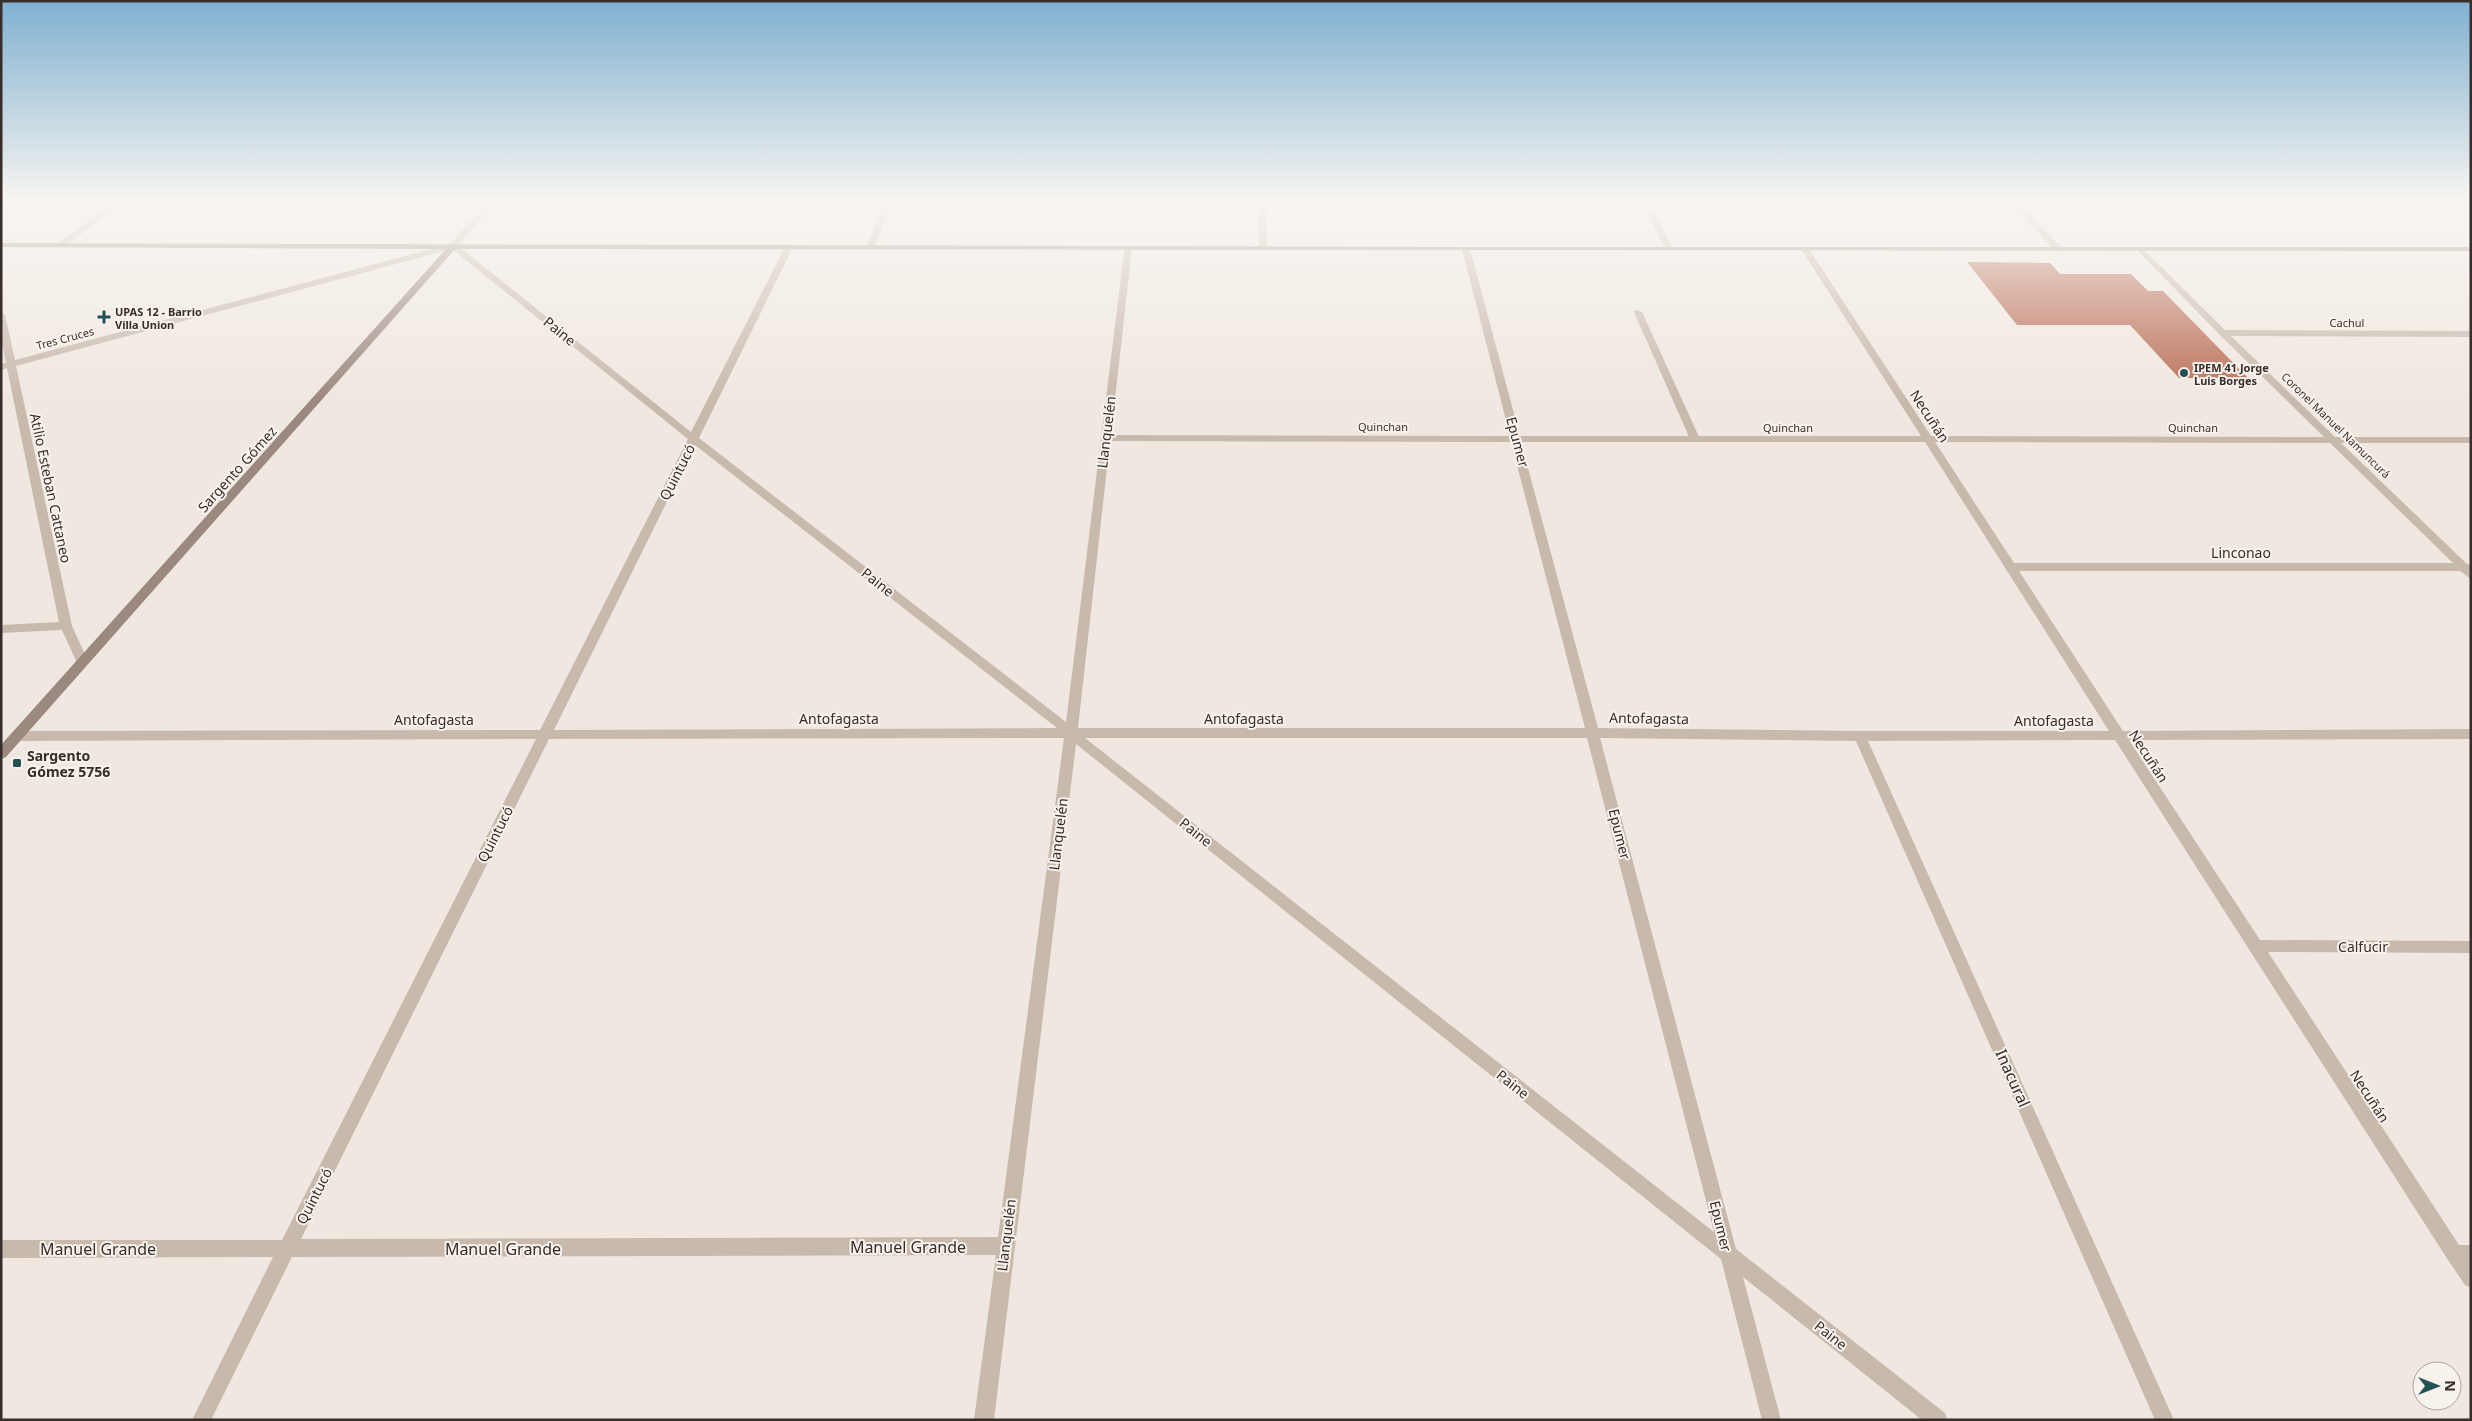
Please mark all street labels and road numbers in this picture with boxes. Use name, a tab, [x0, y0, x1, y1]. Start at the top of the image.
street label: Paine	[540, 312, 580, 350]
street label: Cachul	[2330, 315, 2364, 330]
street label: Tres Cruces	[34, 323, 96, 353]
street label: Coronel Manuel Namuncurá	[2278, 369, 2394, 481]
street label: Necuñán	[1906, 386, 1954, 446]
street label: Llanquelén	[1092, 395, 1120, 469]
street label: Atilio Esteban Cattaneo	[26, 411, 76, 565]
street label: Epumer	[1502, 415, 1534, 470]
street label: Quinchan	[1358, 419, 1408, 434]
street label: Quinchan	[1763, 420, 1813, 435]
street label: Quinchan	[2168, 420, 2218, 435]
street label: Sargento Gómez	[193, 422, 281, 516]
street label: Quintucó	[655, 441, 699, 503]
street label: Linconao	[2211, 543, 2271, 562]
street label: Paine	[858, 563, 898, 601]
street label: Antofagasta	[1609, 708, 1689, 728]
street label: Antofagasta	[799, 709, 879, 728]
street label: Antofagasta	[1204, 709, 1284, 728]
street label: Antofagasta	[394, 710, 474, 729]
street label: Antofagasta	[2014, 711, 2094, 730]
street label: Necuñán	[2125, 726, 2173, 786]
street label: Llanquelén	[1044, 797, 1072, 871]
street label: Quintucó	[473, 803, 517, 865]
street label: Epumer	[1605, 807, 1636, 862]
street label: Paine	[1176, 813, 1216, 851]
street label: Calfucir	[2338, 937, 2388, 956]
street label: Inacural	[1990, 1046, 2036, 1110]
street label: Paine	[1493, 1065, 1533, 1103]
street label: Necuñán	[2346, 1066, 2394, 1126]
street label: Quintucó	[292, 1165, 336, 1227]
street label: Llanquelén	[992, 1198, 1020, 1272]
street label: Epumer	[1706, 1199, 1737, 1254]
street label: Manuel Grande	[850, 1236, 966, 1258]
street label: Manuel Grande	[40, 1238, 156, 1260]
street label: Manuel Grande	[445, 1238, 561, 1260]
street label: Paine	[1811, 1316, 1851, 1354]

